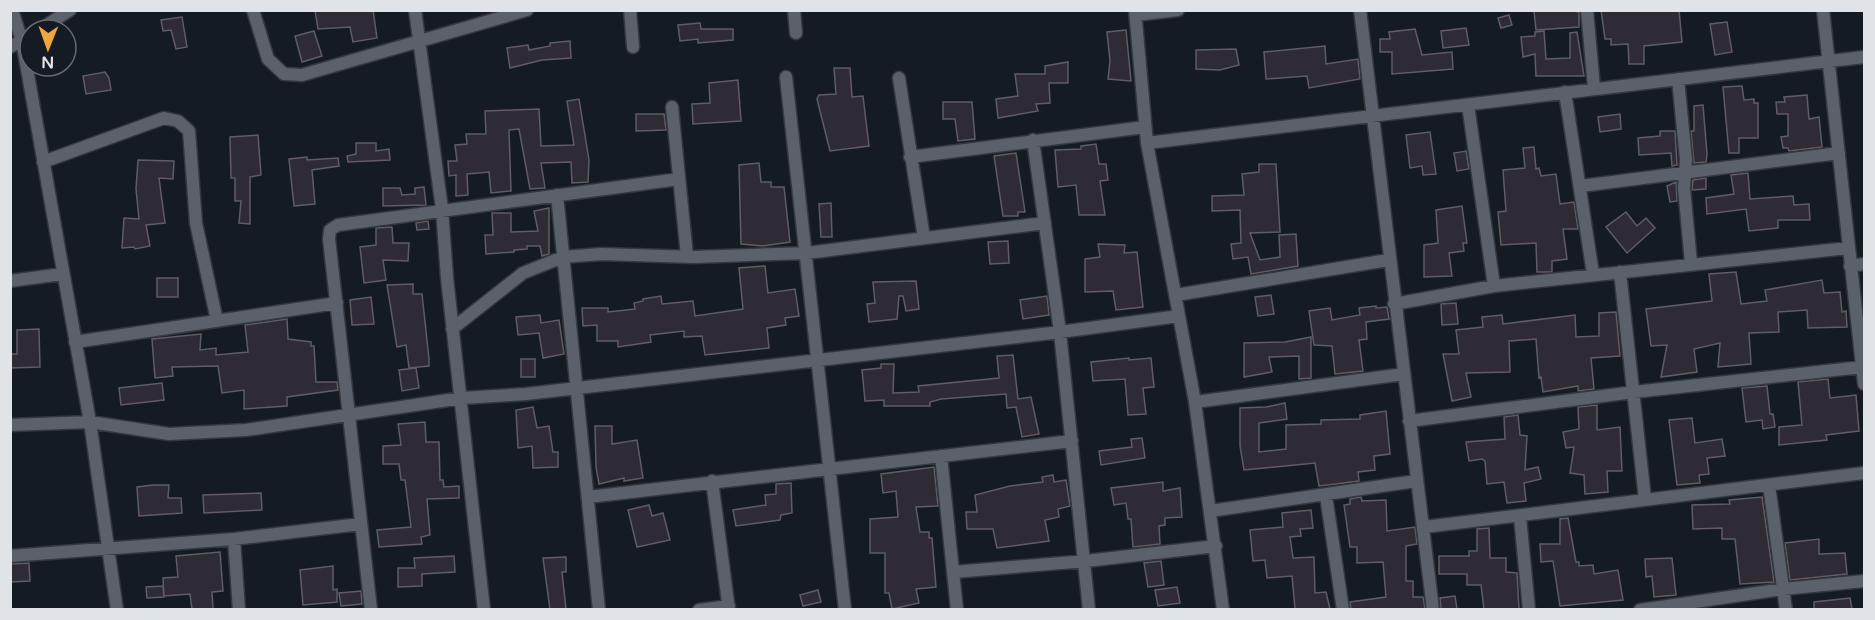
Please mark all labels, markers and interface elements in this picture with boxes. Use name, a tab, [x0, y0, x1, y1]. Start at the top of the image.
north arrow	[18, 18, 78, 78]
text: N	[41, 52, 54, 72]

